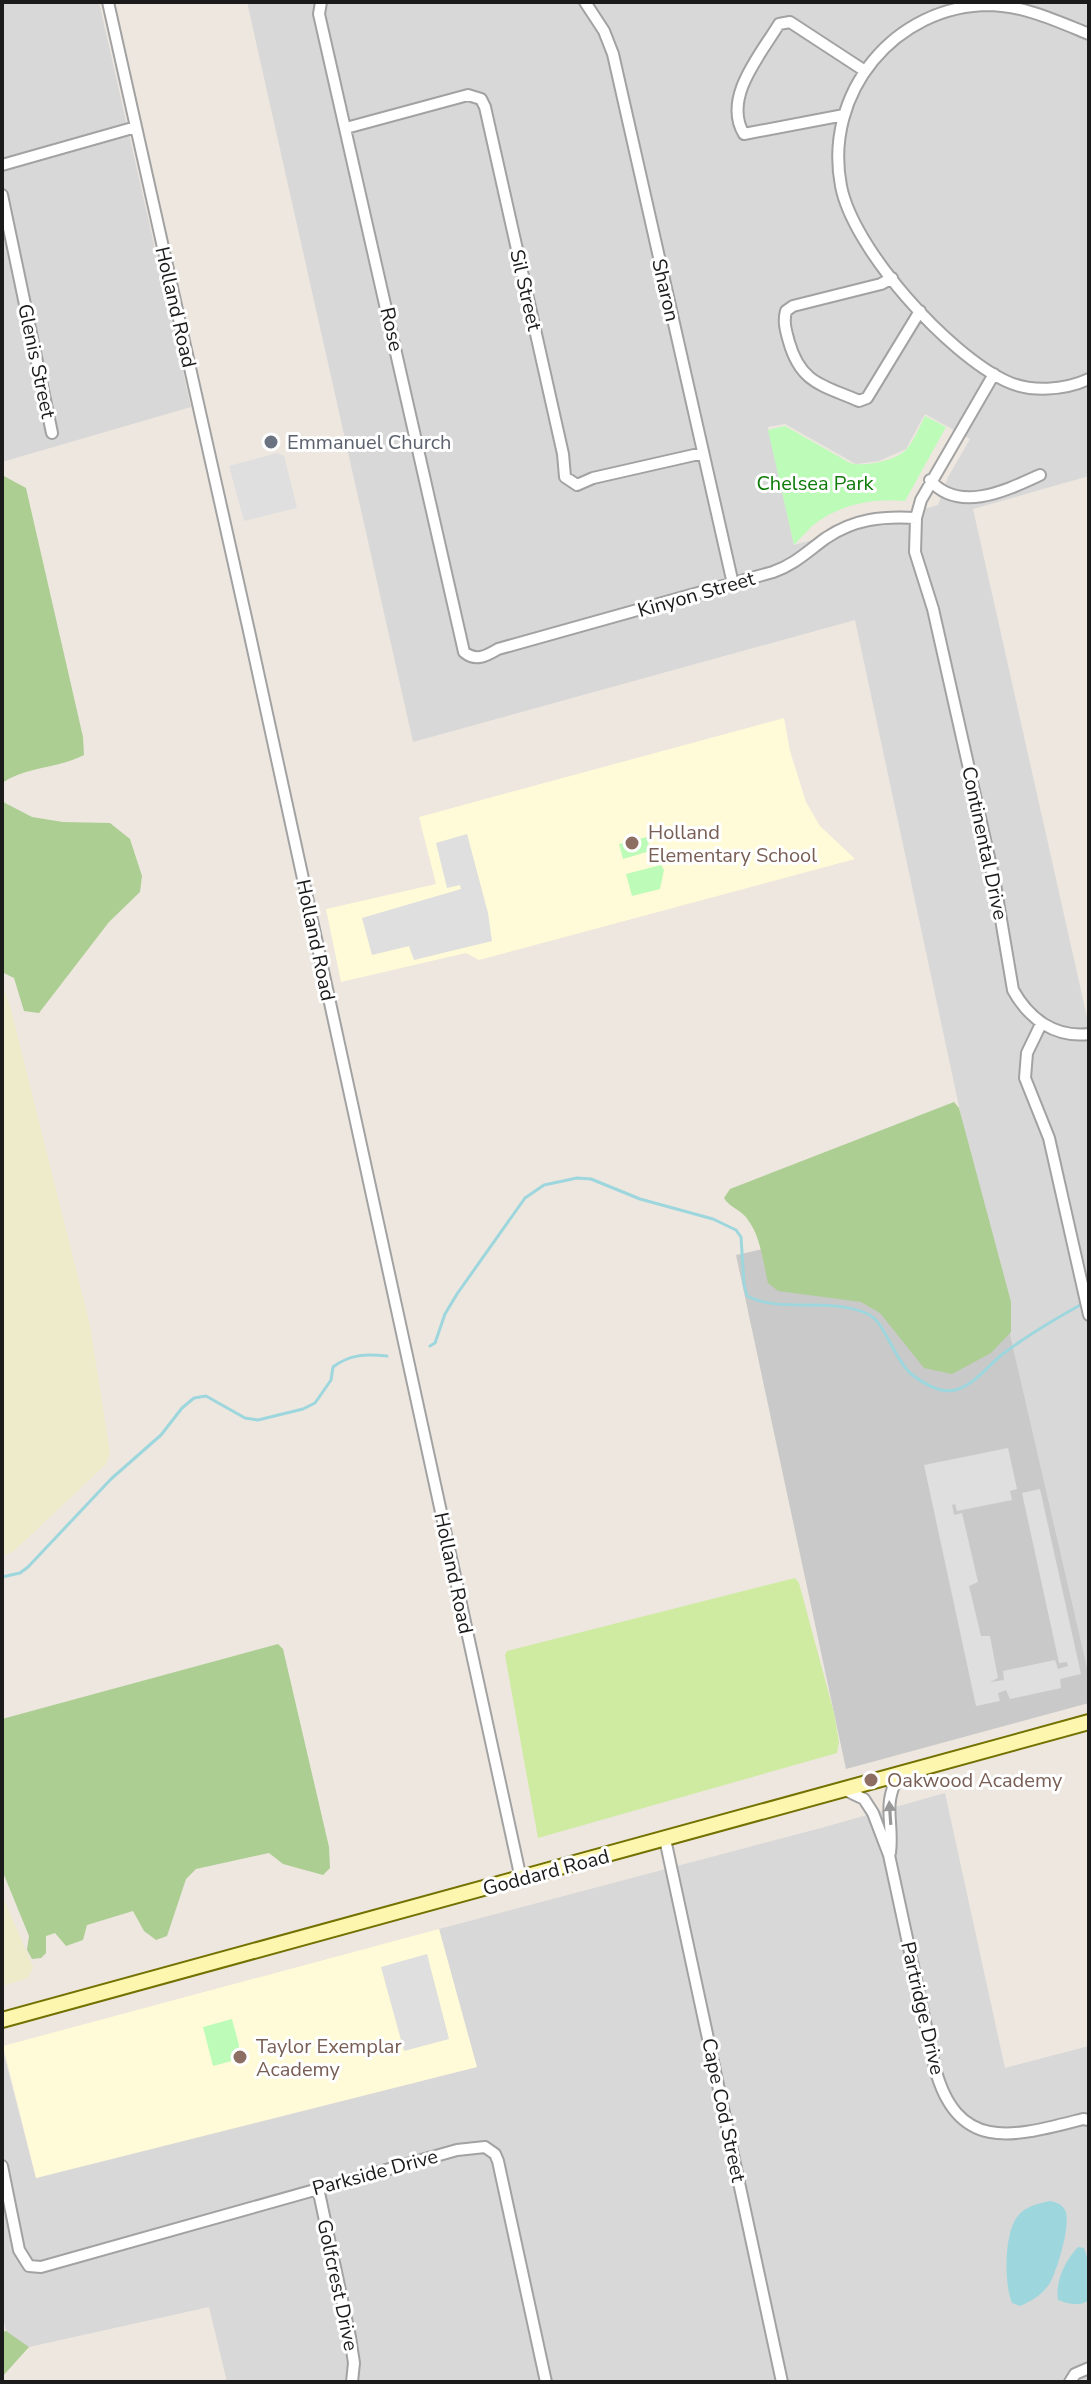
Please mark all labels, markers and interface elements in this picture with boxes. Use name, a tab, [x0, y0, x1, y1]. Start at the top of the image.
street label: Holland Road	[148, 244, 203, 370]
street label: Sil Street	[503, 247, 548, 334]
street label: Sharon	[645, 256, 686, 324]
street label: Glenis Street	[11, 301, 62, 422]
street label: Rose	[373, 304, 410, 354]
place label: Emmanuel Church	[287, 429, 451, 456]
marker: Emmanuel Church	[262, 433, 280, 451]
park label: Chelsea Park	[756, 470, 875, 497]
street label: Kinyon Street	[634, 565, 759, 624]
street label: Continental Drive	[955, 764, 1014, 922]
place label: Holland Elementary School	[648, 819, 817, 869]
marker: Holland Elementary School	[623, 834, 641, 852]
street label: Holland Road	[289, 877, 342, 1003]
street label: Holland Road	[427, 1510, 480, 1636]
place label: Oakwood Academy	[887, 1767, 1063, 1794]
marker: Oakwood Academy	[862, 1771, 880, 1789]
one-way arrow	[883, 1800, 896, 1825]
street label: Goddard Road	[480, 1843, 612, 1902]
street label: Partridge Drive	[894, 1939, 951, 2077]
place label: Taylor Exemplar Academy	[256, 2033, 402, 2083]
street label: Cape Cod Street	[695, 2036, 752, 2185]
marker: Taylor Exemplar Academy	[231, 2048, 249, 2066]
street label: Parkside Drive	[309, 2143, 441, 2202]
street label: Golfcrest Drive	[310, 2217, 365, 2353]

